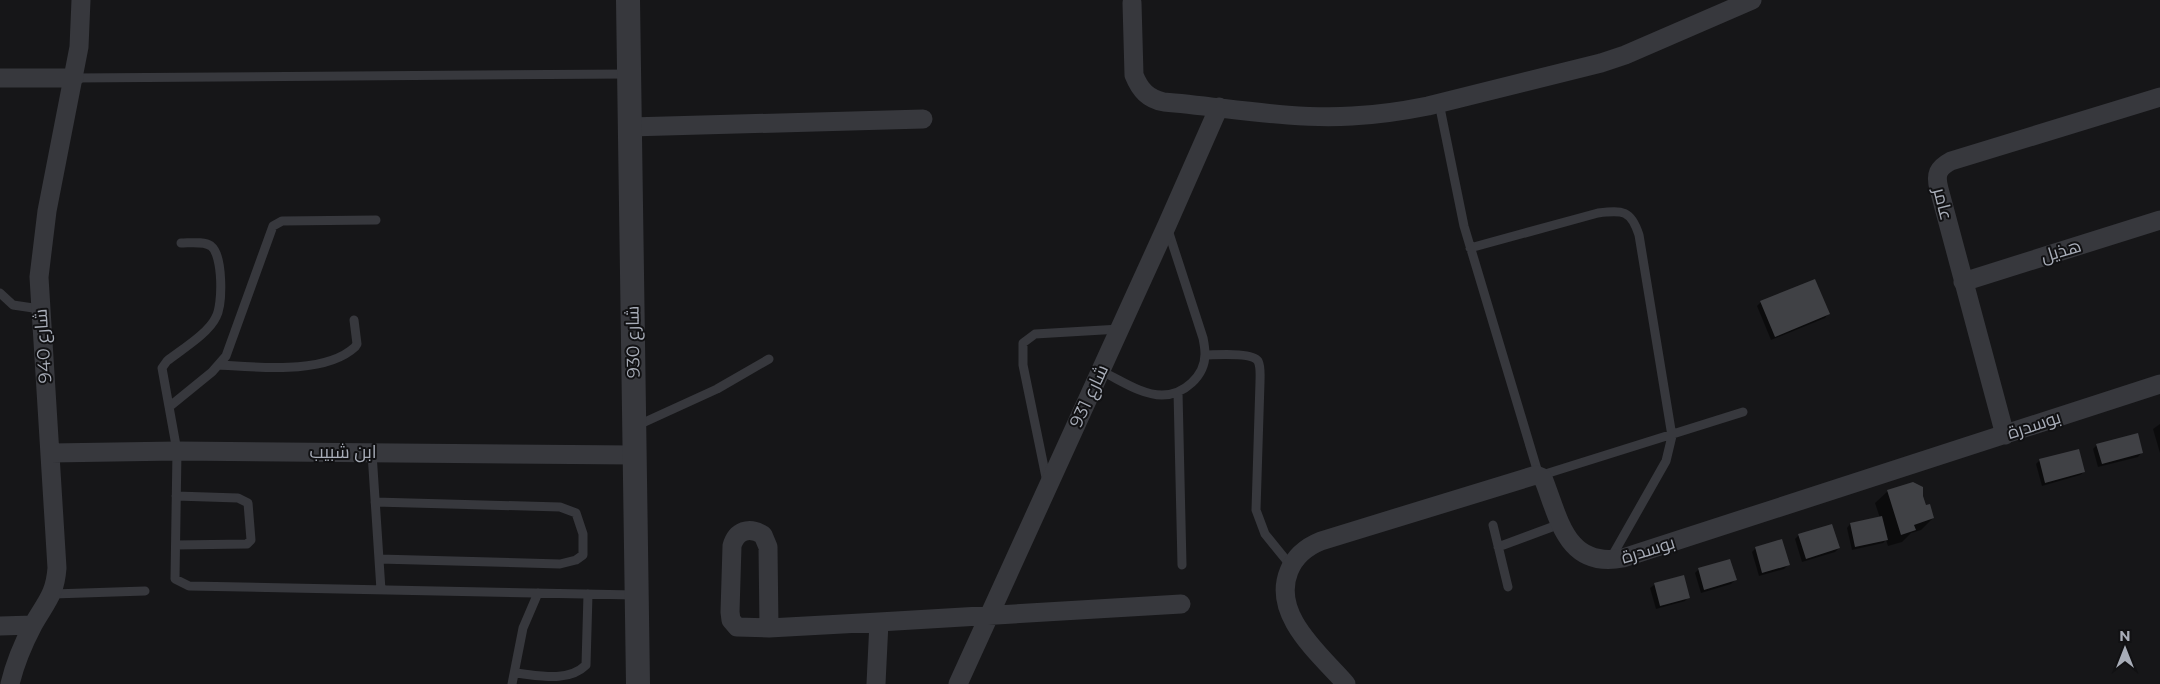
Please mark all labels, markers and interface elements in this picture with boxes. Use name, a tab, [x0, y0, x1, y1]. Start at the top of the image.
street label: عامر	[1928, 184, 1958, 223]
street label: هذيل	[2038, 234, 2084, 268]
street label: شارع 930	[621, 306, 646, 378]
street label: شارع 940	[29, 308, 58, 384]
street label: شارع 931	[1065, 361, 1114, 431]
street label: بوسدرة	[2004, 406, 2064, 444]
street label: ابن شبيب	[309, 441, 377, 463]
street label: بوسدرة	[1618, 531, 1678, 569]
north arrow	[2100, 624, 2150, 674]
text: N	[2119, 627, 2131, 645]

